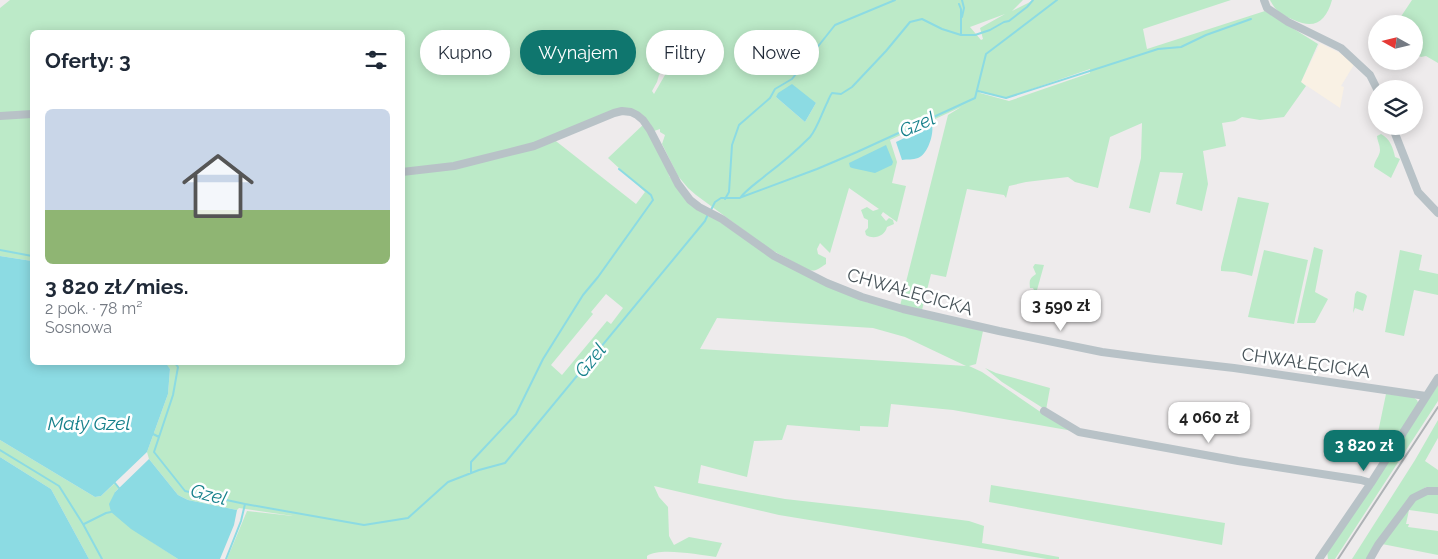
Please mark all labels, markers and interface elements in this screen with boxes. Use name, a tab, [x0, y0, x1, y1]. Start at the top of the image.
north arrow	[1368, 15, 1422, 70]
map controls	[1368, 15, 1423, 135]
chip: Kupno	[420, 30, 510, 75]
chip: Wynajem	[520, 30, 636, 75]
chip: Filtry	[646, 30, 724, 75]
chip: Nowe	[734, 30, 819, 75]
icon: filters	[362, 46, 390, 74]
text: Oferty: 3	[45, 48, 131, 73]
button: layers	[1368, 80, 1423, 135]
water label: Gzel	[896, 106, 938, 142]
icon: home	[173, 141, 263, 231]
street label: CHWAŁĘCICKA	[845, 264, 975, 319]
text: 3 820 zł/mies.	[45, 274, 188, 299]
pin: 3 590 zł	[1009, 290, 1113, 332]
text: 3 590 zł	[1032, 296, 1090, 315]
text: 2 pok. · 78 m²	[45, 299, 143, 318]
text: Sosnowa	[45, 318, 112, 337]
water label: Gzel	[570, 339, 610, 381]
street label: CHWAŁĘCICKA	[1240, 343, 1372, 382]
pin: 4 060 zł	[1157, 402, 1261, 444]
text: 4 060 zł	[1179, 408, 1239, 427]
water label: Mały Gzel	[48, 412, 130, 434]
pin: 3 820 zł	[1312, 430, 1416, 472]
text: 3 820 zł	[1335, 436, 1393, 455]
water label: Gzel	[188, 479, 230, 509]

